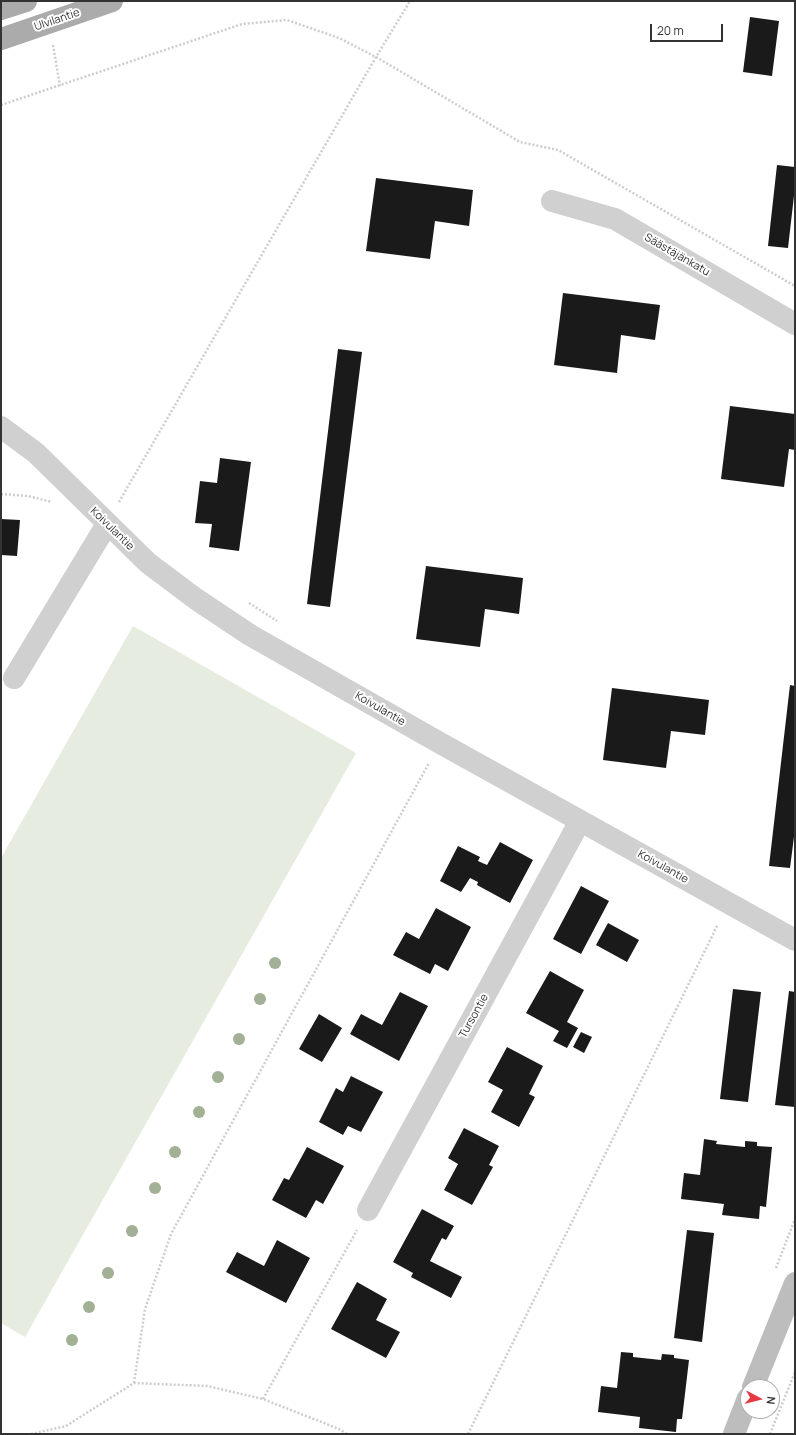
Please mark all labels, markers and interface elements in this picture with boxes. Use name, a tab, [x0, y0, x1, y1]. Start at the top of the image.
street label: Ulvilantie	[33, 6, 81, 34]
scale bar	[652, 16, 725, 42]
text: 20 m	[657, 22, 684, 39]
street label: Säästäjänkatu	[642, 231, 712, 279]
street label: Koivulantie	[87, 505, 137, 553]
street label: Koivulantie	[352, 689, 408, 729]
street label: Koivulantie	[635, 848, 691, 886]
street label: Tursontie	[456, 992, 492, 1040]
north arrow	[740, 1379, 780, 1419]
text: N	[763, 1396, 779, 1405]

